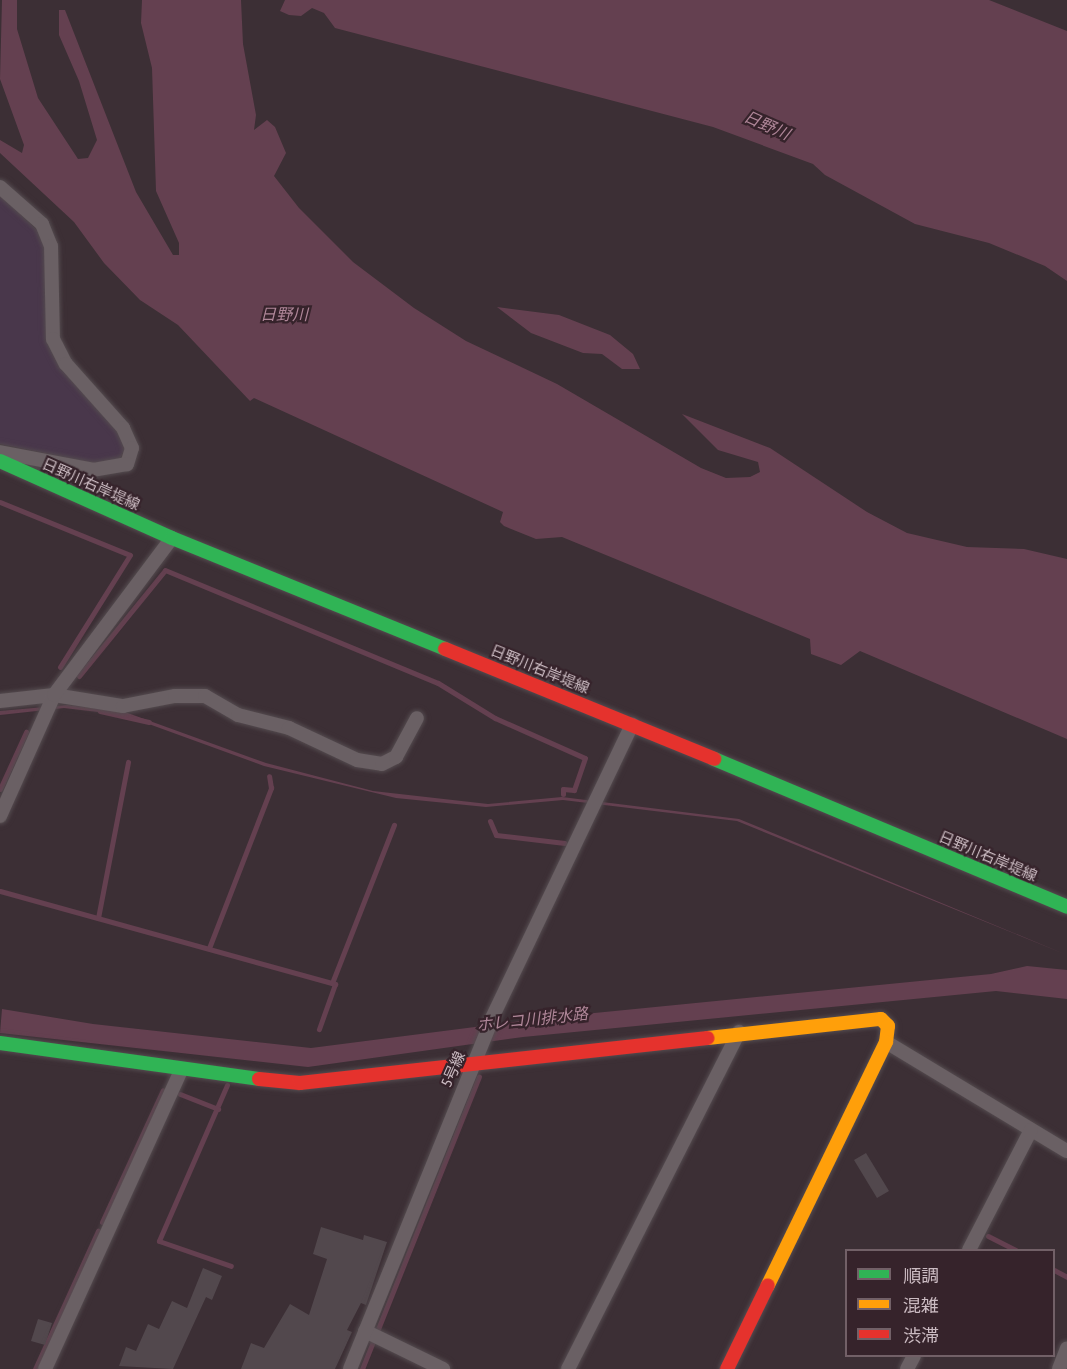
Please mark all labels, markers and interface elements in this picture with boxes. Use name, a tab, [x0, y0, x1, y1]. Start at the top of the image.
water label: 日野川	[741, 106, 793, 144]
water label: 日野川	[260, 304, 308, 324]
street label: 日野川右岸堤線	[39, 454, 143, 514]
street label: 日野川右岸堤線	[488, 641, 592, 697]
street label: 日野川右岸堤線	[936, 827, 1040, 885]
water label: ホレコ川排水路	[475, 1004, 589, 1034]
street label: 5号線	[437, 1048, 469, 1090]
legend	[845, 1249, 1055, 1357]
text: 順調	[903, 1265, 939, 1286]
text: 混雑	[903, 1295, 939, 1316]
text: 渋滞	[903, 1325, 939, 1346]

